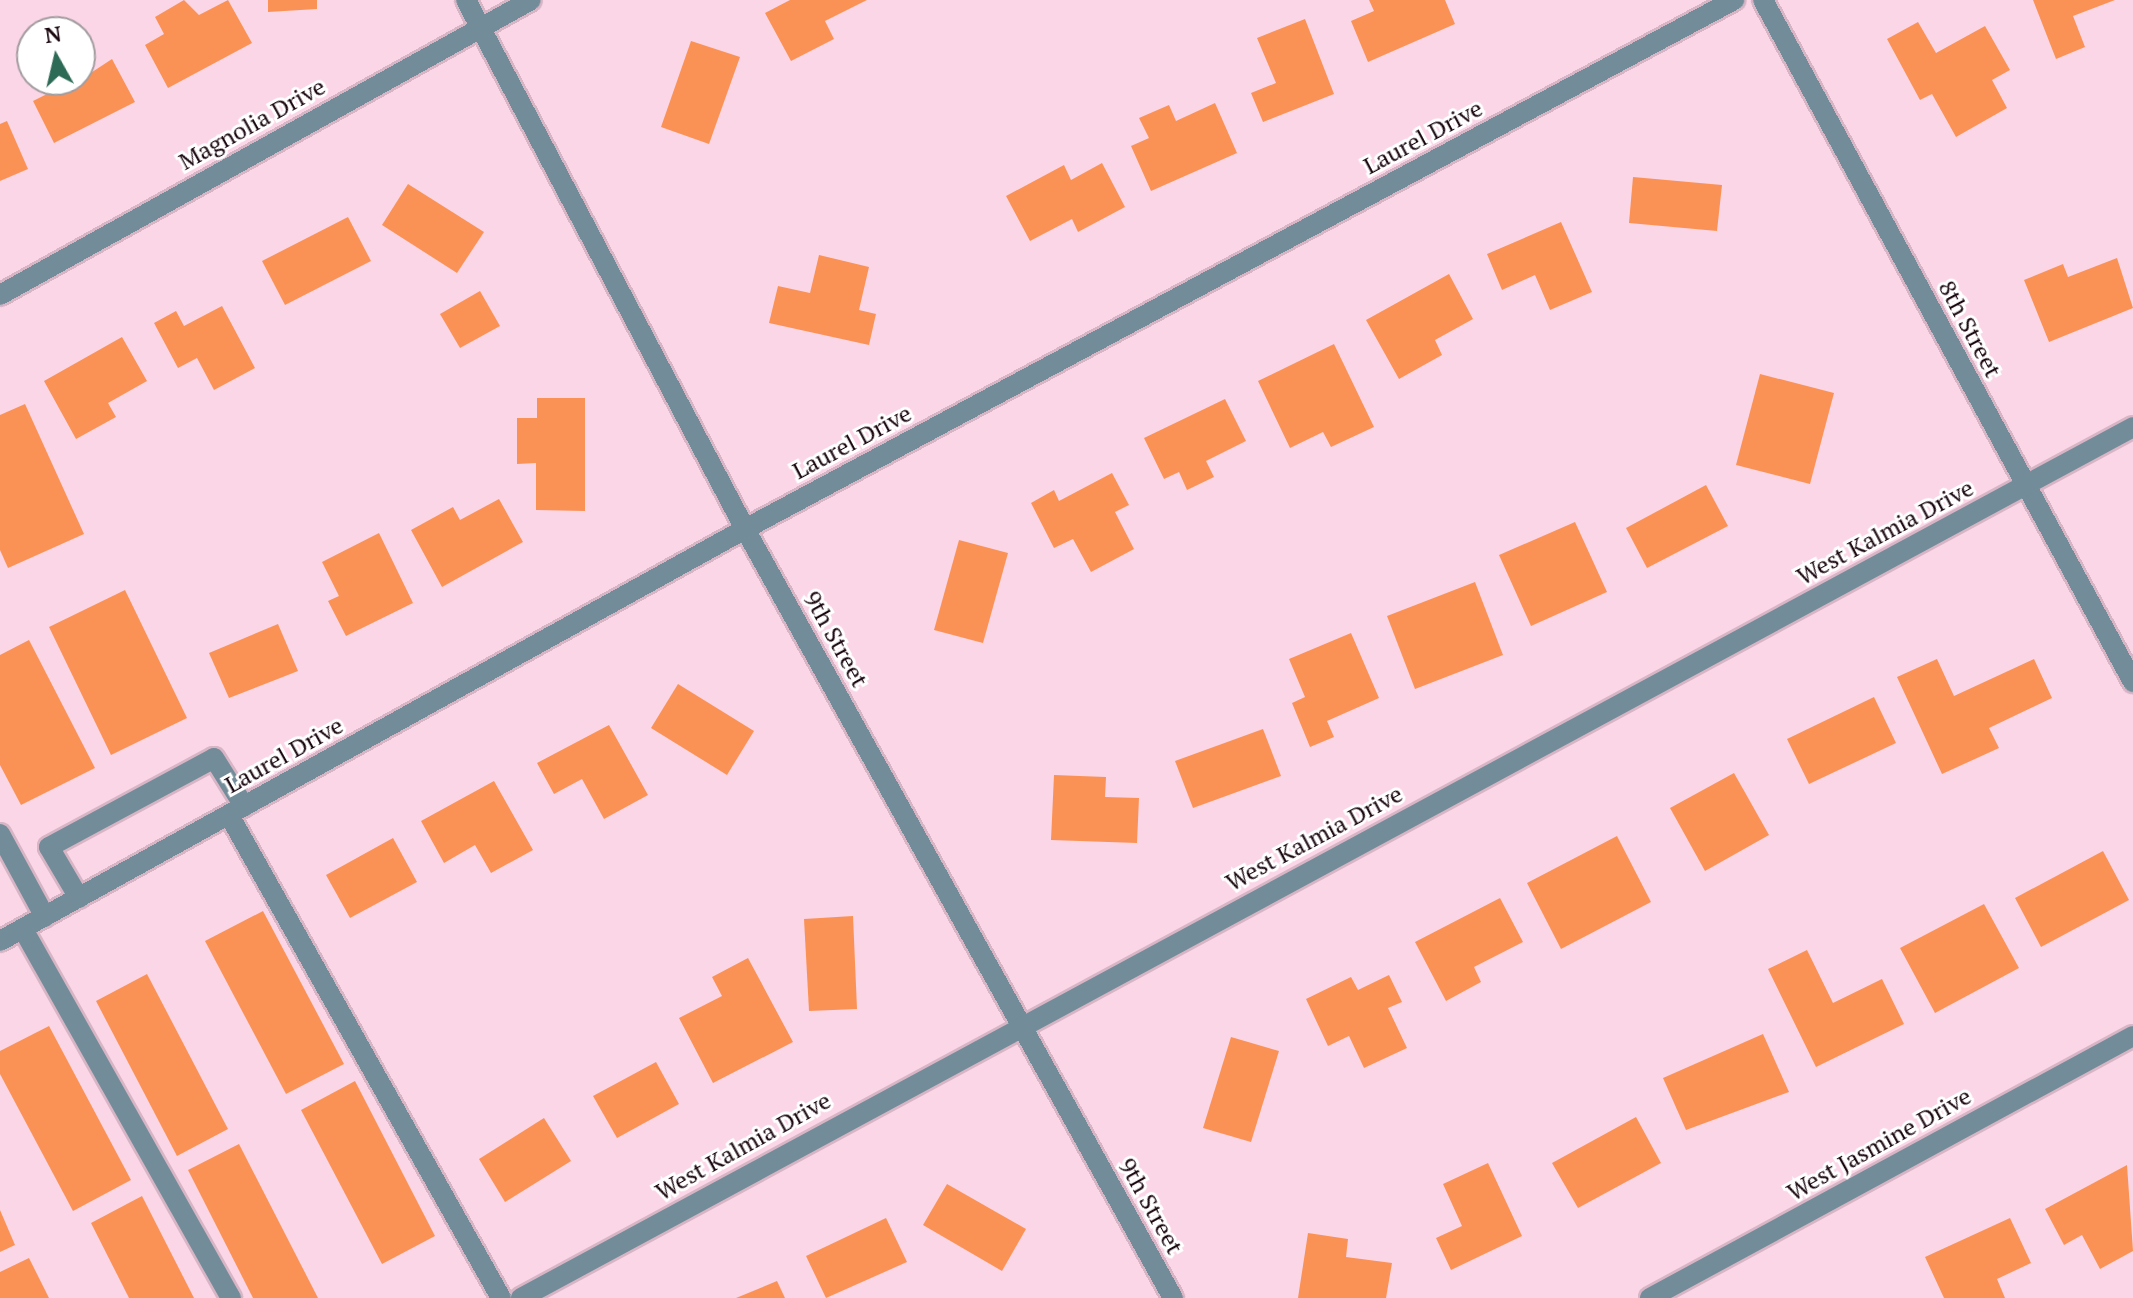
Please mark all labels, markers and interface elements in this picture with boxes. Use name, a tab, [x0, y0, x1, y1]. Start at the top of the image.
north arrow	[16, 16, 96, 96]
text: N	[43, 18, 63, 49]
street label: Magnolia Drive	[174, 72, 330, 176]
street label: Laurel Drive	[1359, 94, 1487, 180]
street label: 8th Street	[1932, 276, 2008, 382]
street label: Laurel Drive	[788, 399, 916, 485]
street label: West Kalmia Drive	[1792, 473, 1978, 591]
street label: 9th Street	[798, 586, 874, 692]
street label: Laurel Drive	[220, 711, 348, 799]
street label: West Kalmia Drive	[1221, 779, 1407, 897]
street label: West Jasmine Drive	[1782, 1081, 1976, 1207]
street label: West Kalmia Drive	[650, 1086, 836, 1206]
street label: 9th Street	[1113, 1153, 1189, 1259]

